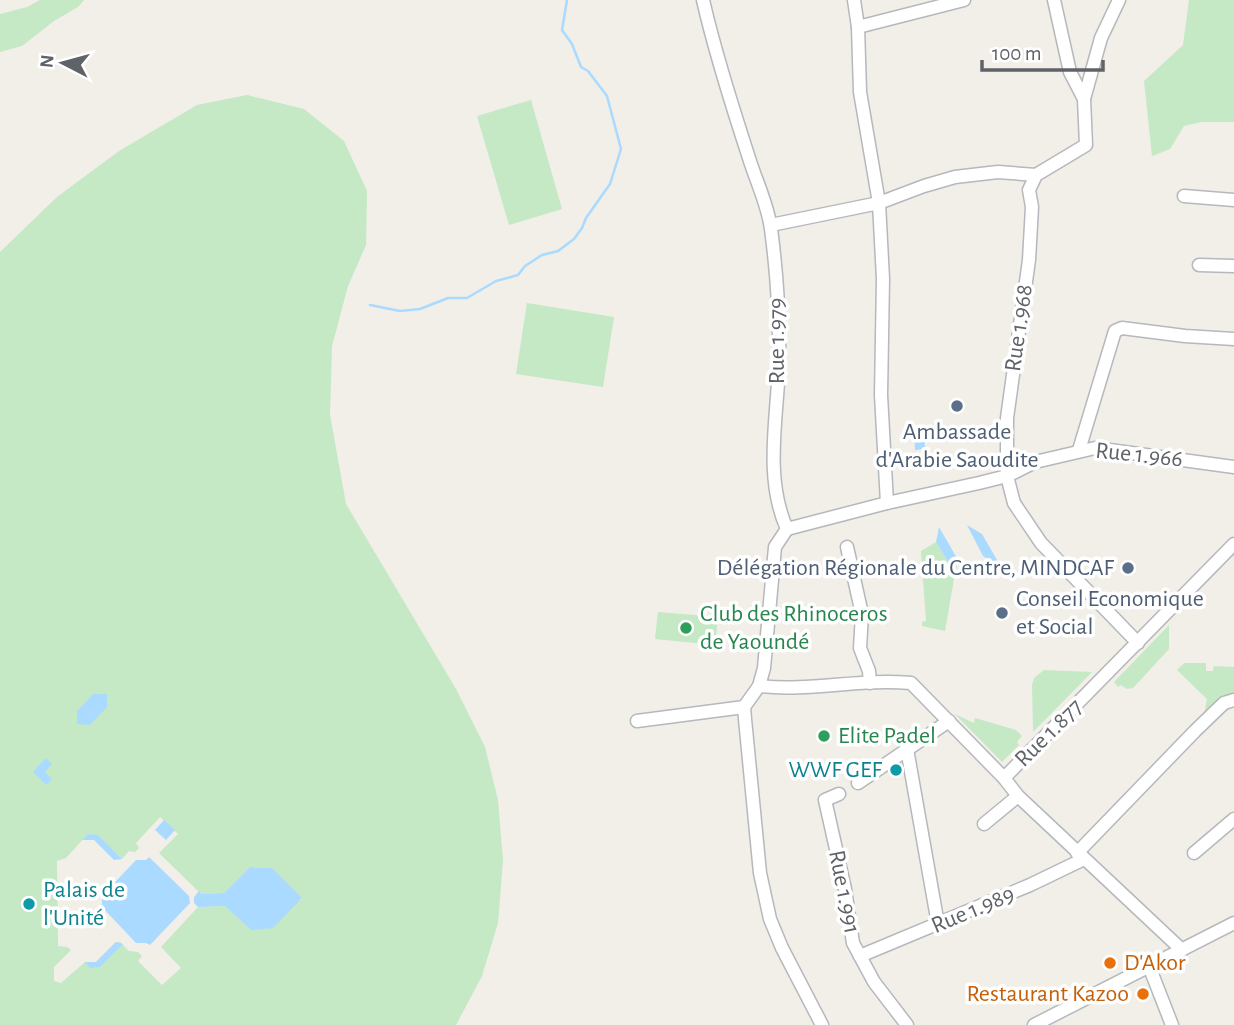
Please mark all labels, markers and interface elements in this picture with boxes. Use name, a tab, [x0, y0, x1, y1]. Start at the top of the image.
north arrow	[28, 28, 98, 98]
scale bar	[982, 28, 1103, 72]
text: 100 m	[992, 43, 1042, 64]
text: N	[37, 54, 58, 69]
street label: Rue 1.968	[1001, 283, 1037, 373]
street label: Rue 1.979	[765, 298, 789, 384]
marker: Ambassade d'Arabie Saoudite	[949, 398, 965, 414]
place label: Ambassade d'Arabie Saoudite	[876, 420, 1038, 472]
street label: Rue 1.966	[1094, 438, 1184, 472]
place label: Délégation Régionale du Centre, MINDCAF	[717, 556, 1115, 580]
marker: Délégation Régionale du Centre, MINDCAF	[1120, 560, 1136, 576]
place label: Conseil Economique et Social	[1016, 587, 1204, 639]
place label: Club des Rhinoceros de Yaoundé	[700, 602, 888, 654]
marker: Conseil Economique et Social	[994, 605, 1010, 621]
marker: Club des Rhinoceros de Yaoundé	[678, 620, 694, 636]
street label: Rue 1.877	[1010, 694, 1088, 772]
place label: Elite Padel	[838, 724, 936, 748]
marker: Elite Padel	[816, 728, 832, 744]
place label: WWF GEF	[788, 758, 883, 782]
marker: WWF GEF	[888, 762, 904, 778]
street label: Rue 1.991	[824, 848, 864, 936]
place label: Palais de l'Unité	[43, 878, 125, 930]
street label: Rue 1.989	[928, 882, 1018, 938]
marker: Palais de l'Unité	[21, 896, 37, 912]
place label: D'Akor	[1124, 951, 1186, 975]
marker: D'Akor	[1102, 955, 1118, 971]
place label: Restaurant Kazoo	[966, 982, 1129, 1006]
marker: Restaurant Kazoo	[1135, 986, 1151, 1002]

